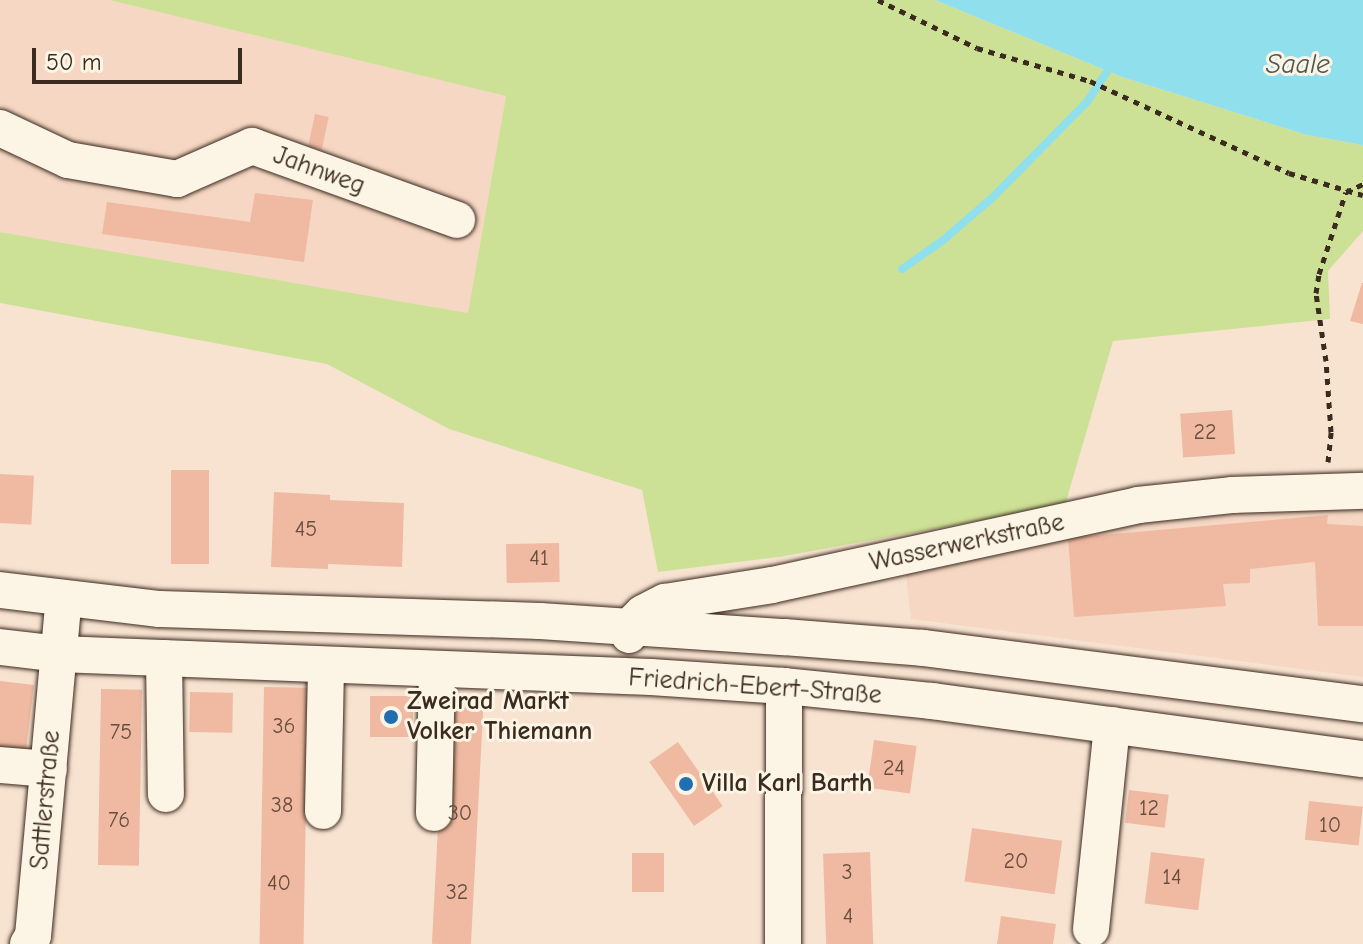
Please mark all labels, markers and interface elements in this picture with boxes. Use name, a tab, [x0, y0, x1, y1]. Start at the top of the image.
scale bar	[36, 32, 246, 82]
water label: Saale	[1266, 47, 1330, 81]
text: 50 m	[46, 48, 102, 76]
street label: Jahnweg	[269, 140, 369, 202]
house number: 22	[1193, 420, 1217, 446]
street label: Wasserwerkstraße	[867, 507, 1067, 579]
house number: 45	[295, 517, 317, 543]
house number: 41	[529, 546, 549, 572]
street label: Friedrich-Ebert-Straße	[627, 663, 883, 711]
place label: Zweirad Markt Volker Thiemann	[407, 686, 592, 748]
marker: Zweirad Markt Volker Thiemann	[382, 708, 400, 726]
house number: 36	[272, 714, 296, 740]
house number: 75	[110, 720, 132, 746]
street label: Sattlerstraße	[24, 729, 68, 871]
house number: 24	[883, 756, 905, 782]
place label: Villa Karl Barth	[702, 768, 873, 800]
marker: Villa Karl Barth	[677, 775, 695, 793]
house number: 38	[271, 793, 293, 819]
house number: 12	[1139, 796, 1159, 822]
house number: 30	[448, 801, 472, 827]
house number: 76	[108, 808, 130, 834]
house number: 10	[1319, 813, 1341, 839]
house number: 20	[1004, 849, 1028, 875]
house number: 3	[841, 860, 853, 886]
house number: 14	[1162, 865, 1182, 891]
house number: 40	[267, 871, 291, 897]
house number: 32	[446, 880, 468, 906]
house number: 4	[843, 904, 853, 930]

